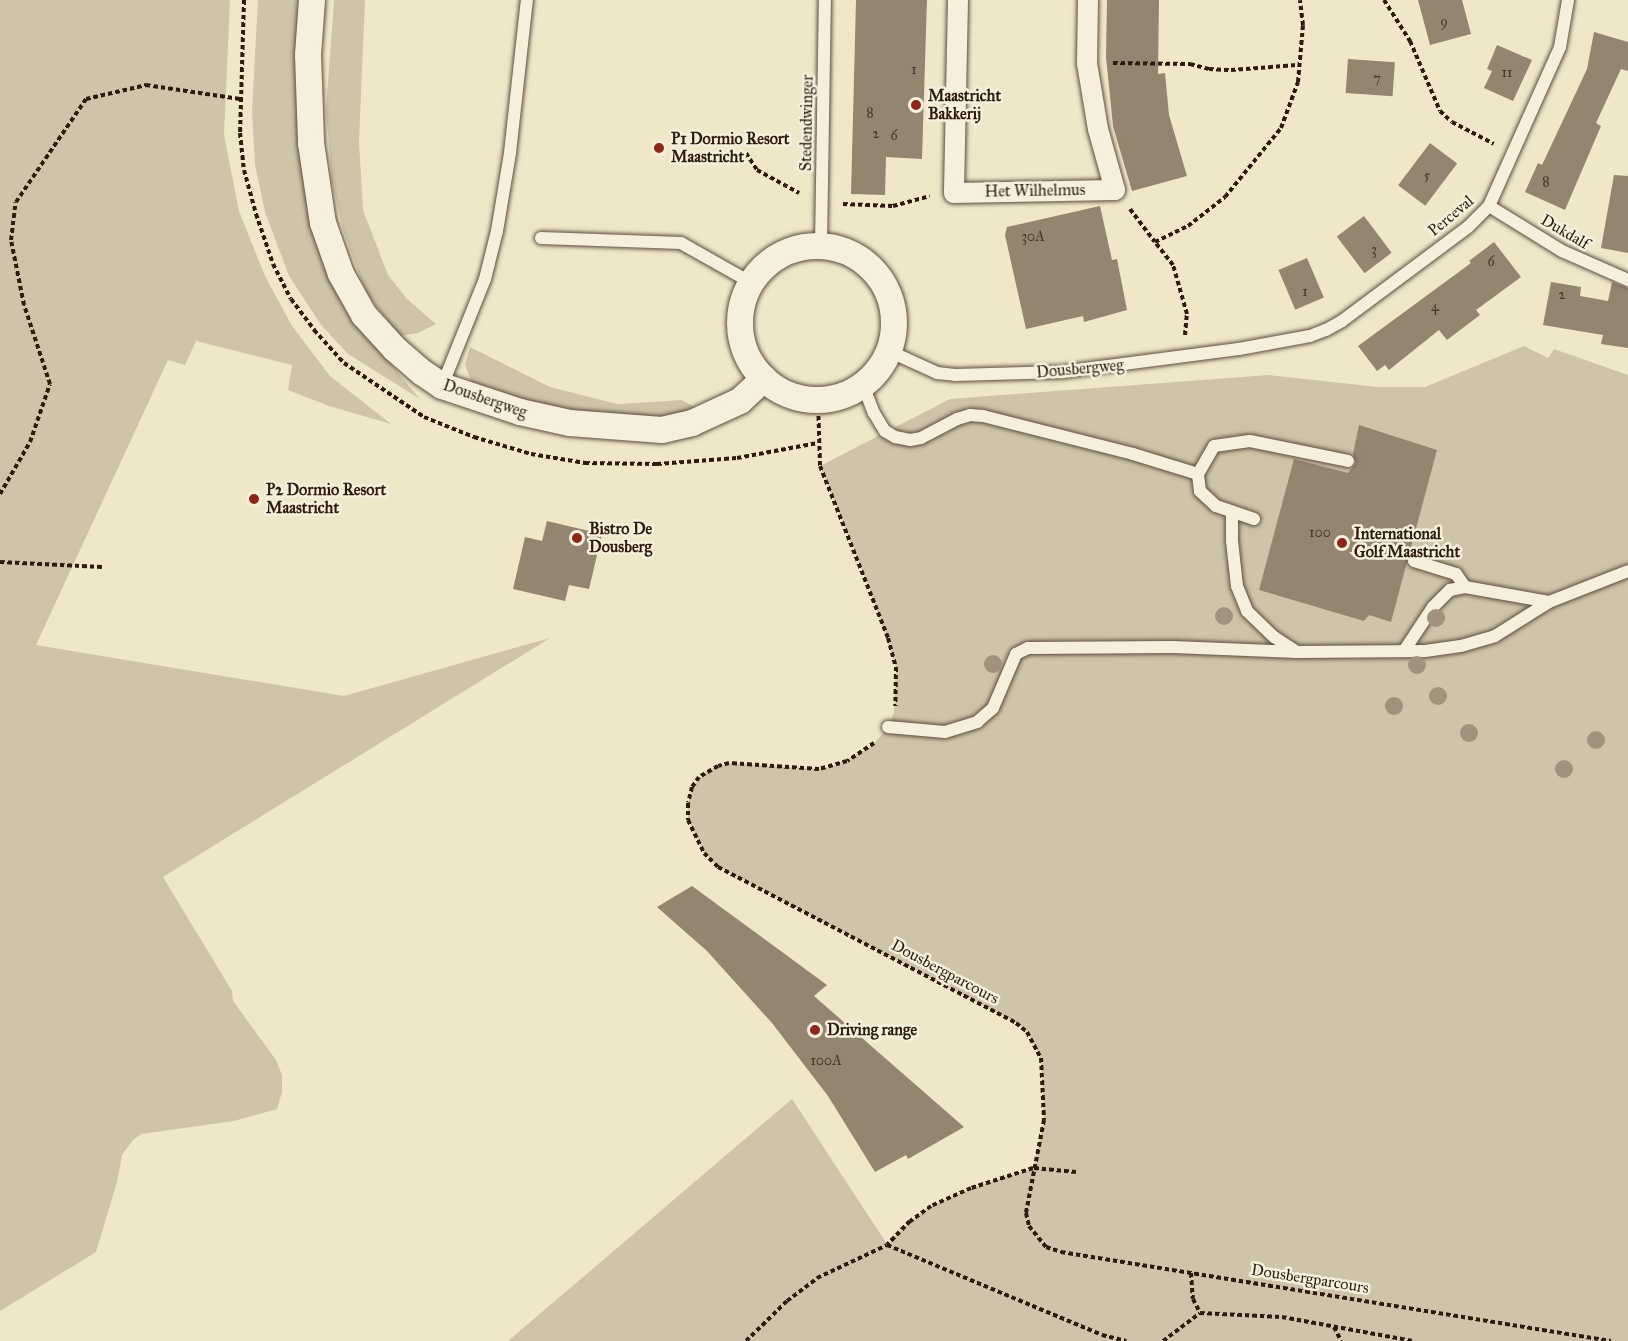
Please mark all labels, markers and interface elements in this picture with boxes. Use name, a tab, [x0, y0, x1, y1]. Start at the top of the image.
house number: 9	[1440, 14, 1448, 30]
house number: 1	[911, 62, 917, 78]
house number: 11	[1501, 65, 1513, 81]
house number: 7	[1373, 71, 1381, 87]
street label: Stedendwinger	[797, 75, 817, 171]
place label: Maastricht Bakkerij	[928, 86, 1001, 124]
marker: Maastricht Bakkerij	[909, 98, 923, 112]
house number: 8	[866, 105, 874, 121]
house number: 2	[873, 126, 879, 142]
house number: 6	[890, 128, 898, 144]
place label: P1 Dormio Resort Maastricht	[671, 129, 790, 167]
marker: P1 Dormio Resort Maastricht	[652, 141, 666, 155]
house number: 5	[1424, 168, 1430, 184]
house number: 8	[1542, 174, 1550, 190]
street label: Het Wilhelmus	[984, 181, 1086, 201]
street label: Perceval	[1424, 191, 1478, 241]
street label: Dukdalf	[1537, 210, 1593, 254]
house number: 30A	[1021, 229, 1045, 245]
house number: 3	[1371, 242, 1377, 258]
house number: 6	[1487, 254, 1495, 270]
house number: 1	[1302, 284, 1308, 300]
house number: 2	[1559, 287, 1565, 303]
house number: 4	[1431, 299, 1439, 315]
street label: Dousbergweg	[1035, 356, 1125, 382]
street label: Dousbergweg	[440, 376, 530, 422]
place label: P2 Dormio Resort Maastricht	[266, 480, 386, 518]
marker: P2 Dormio Resort Maastricht	[247, 492, 261, 506]
place label: Bistro De Dousberg	[589, 519, 652, 557]
place label: International Golf Maastricht	[1354, 524, 1460, 562]
house number: 100	[1309, 525, 1331, 541]
marker: Bistro De Dousberg	[570, 531, 584, 545]
marker: International Golf Maastricht	[1335, 536, 1349, 550]
street label: Dousbergparcours	[888, 936, 1002, 1008]
place label: Driving range	[827, 1020, 917, 1040]
marker: Driving range	[808, 1023, 822, 1037]
house number: 100A	[810, 1053, 842, 1069]
street label: Dousbergparcours	[1250, 1260, 1370, 1298]

